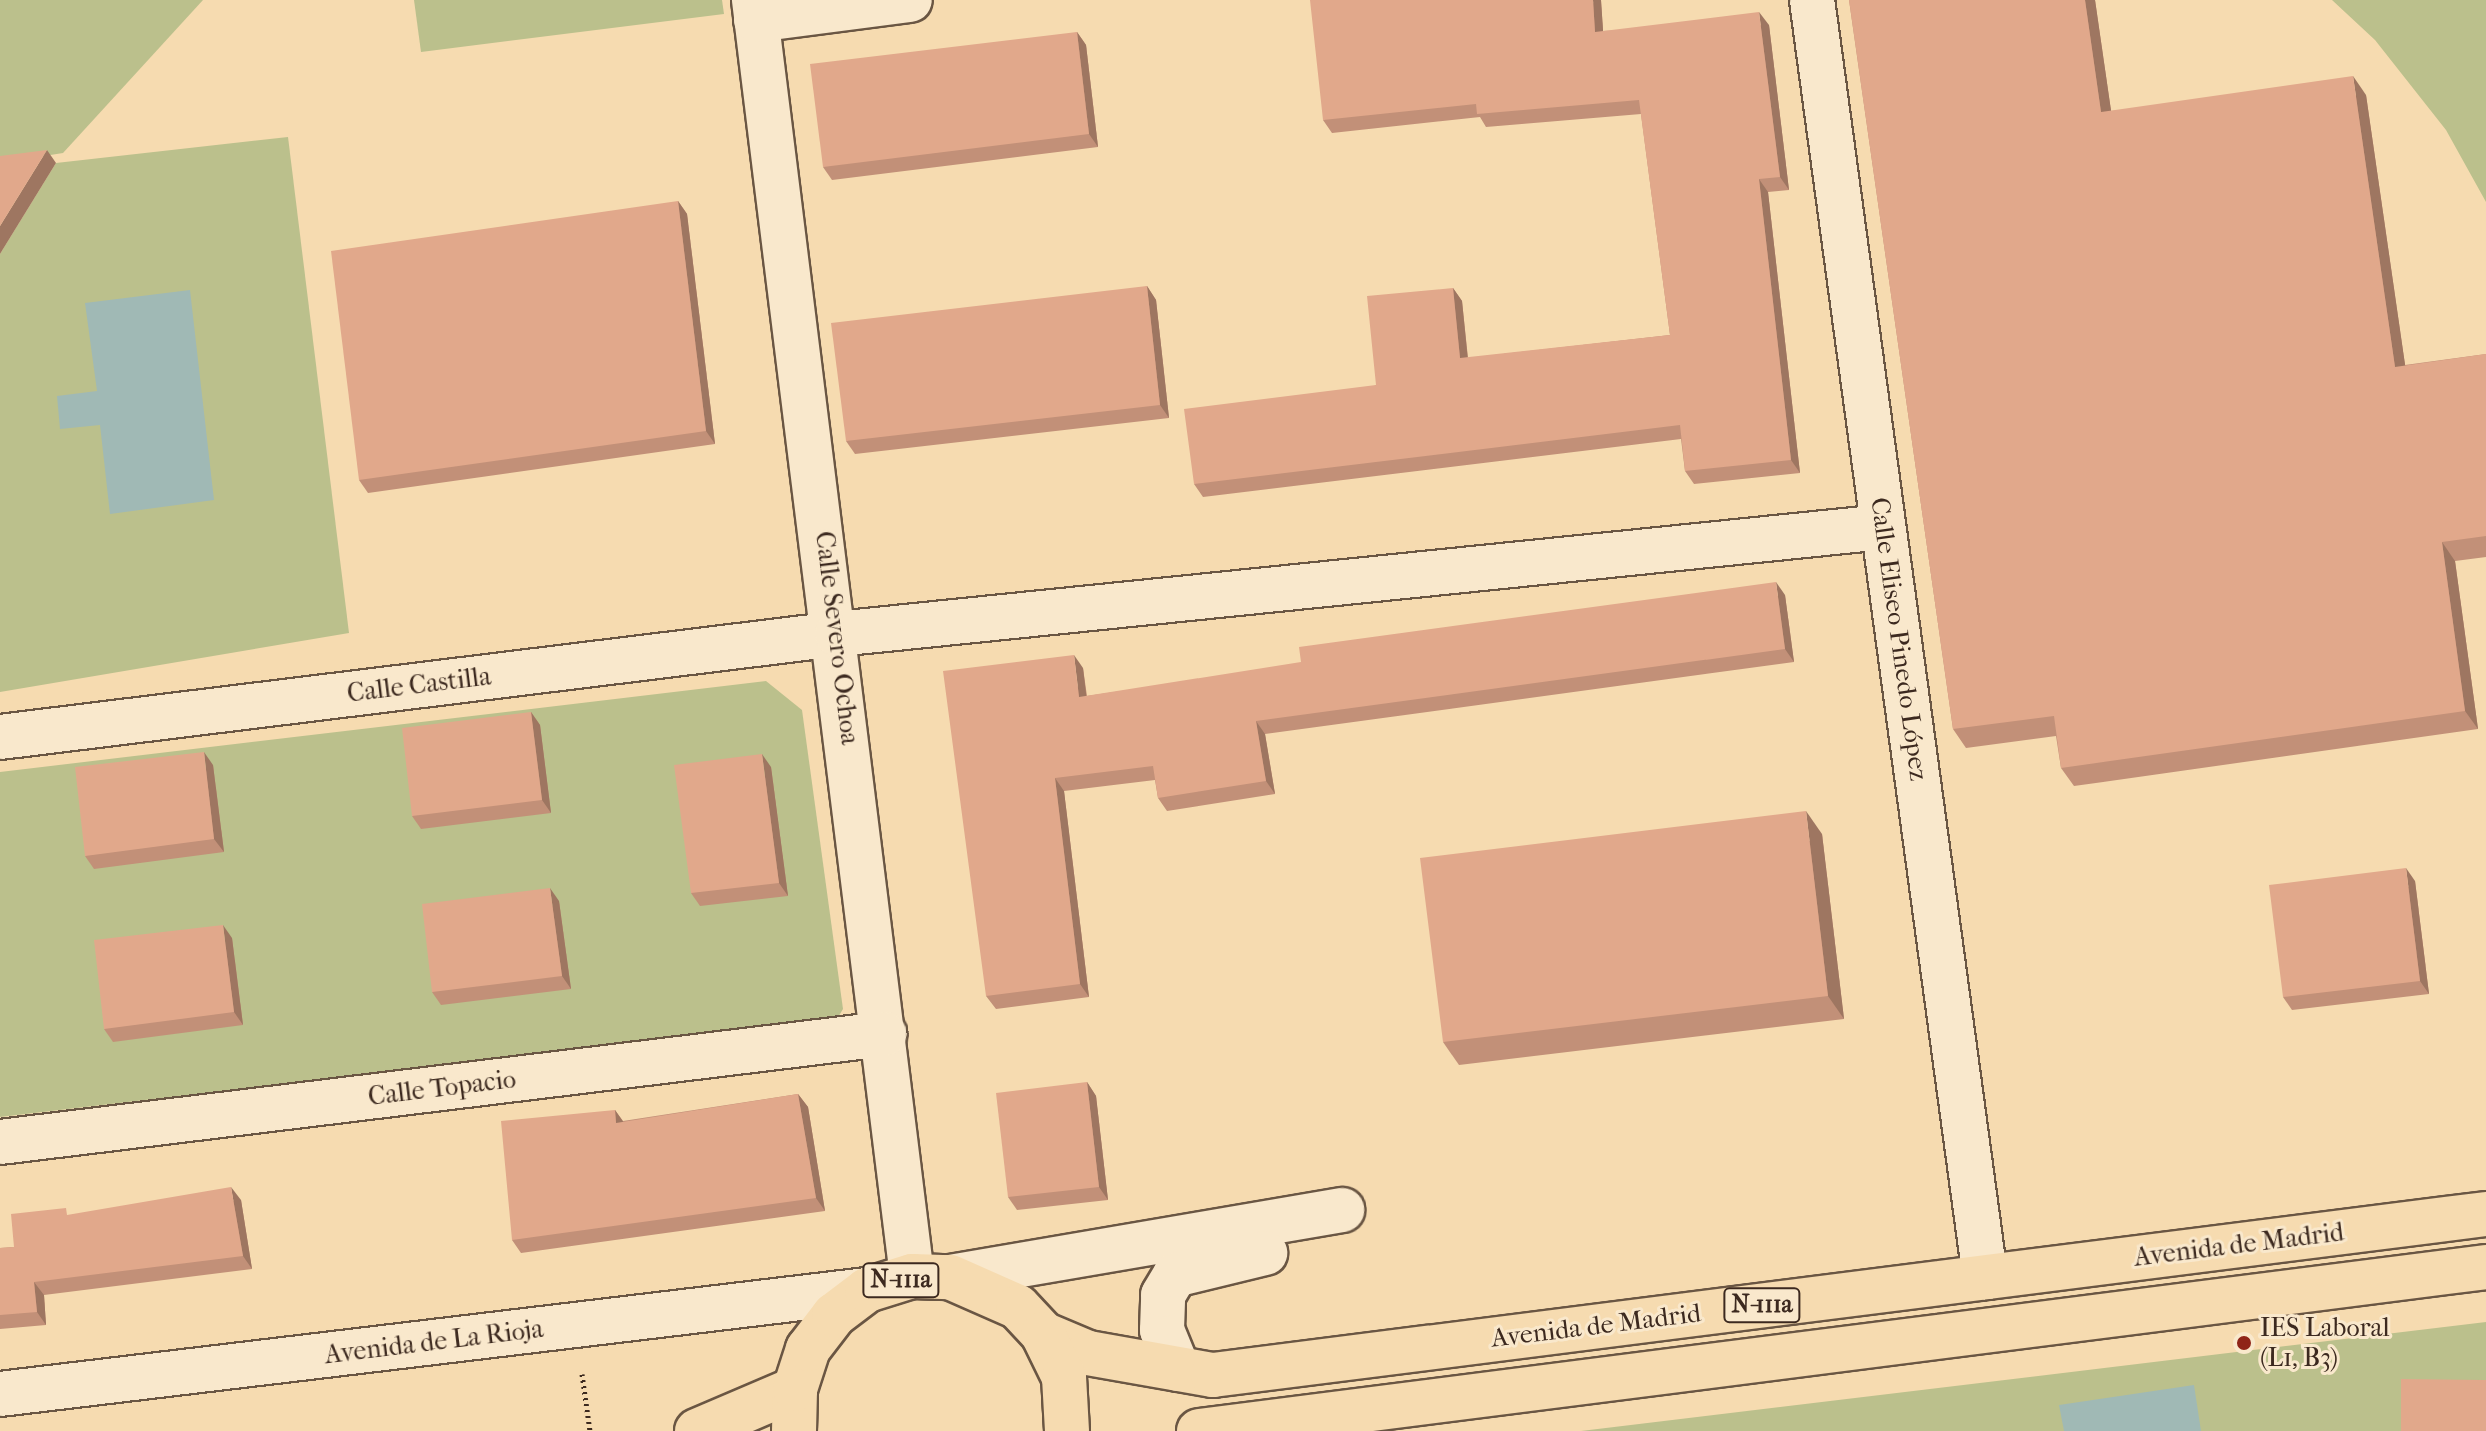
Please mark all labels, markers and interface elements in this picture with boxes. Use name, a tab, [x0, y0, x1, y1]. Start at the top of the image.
street label: Calle Eliseo Pinedo López	[1864, 495, 1934, 783]
street label: Calle Severo Ochoa	[808, 529, 866, 747]
street label: Calle Castilla	[345, 661, 493, 709]
street label: Calle Topacio	[366, 1063, 518, 1113]
street label: Avenida de Madrid	[2132, 1217, 2346, 1273]
road number: N-111a	[861, 1260, 941, 1300]
road number: N-111a	[1722, 1285, 1802, 1325]
street label: Avenida de Madrid	[1489, 1298, 1703, 1354]
place label: IES Laboral (L1, B3)	[2260, 1312, 2390, 1374]
street label: Avenida de La Rioja	[323, 1313, 545, 1371]
marker: IES Laboral (L1, B3)	[2235, 1334, 2253, 1352]

